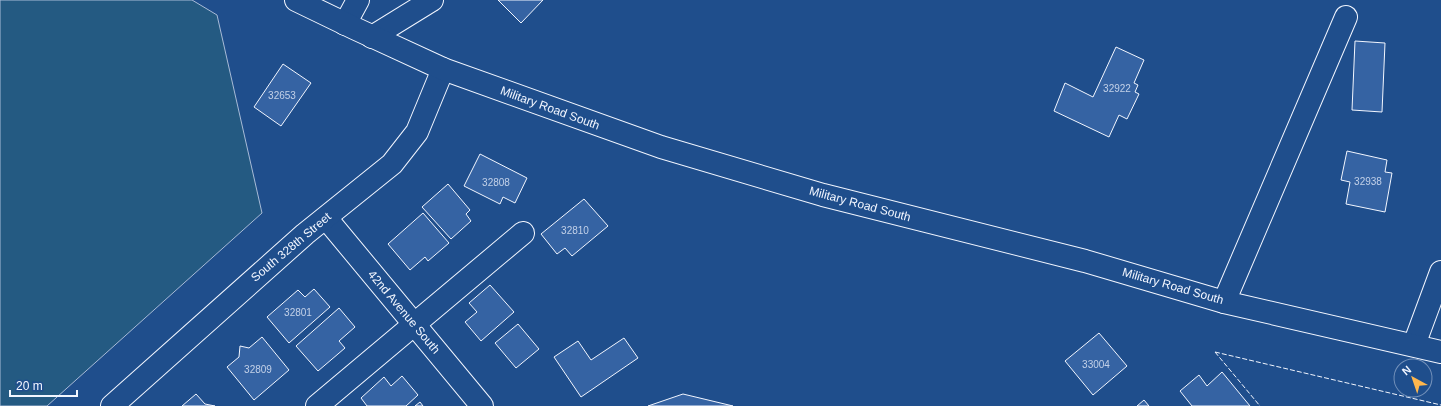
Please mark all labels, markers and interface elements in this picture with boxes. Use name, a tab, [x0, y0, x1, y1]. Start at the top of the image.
house number: 32922	[1103, 83, 1131, 94]
street label: Military Road South	[498, 84, 602, 132]
house number: 32653	[268, 90, 296, 101]
house number: 32938	[1354, 176, 1382, 187]
house number: 32808	[482, 177, 510, 188]
street label: Military Road South	[808, 184, 912, 224]
street label: South 328th Street	[248, 209, 334, 285]
house number: 32810	[561, 225, 589, 236]
street label: Military Road South	[1121, 265, 1225, 307]
street label: 42nd Avenue South	[365, 267, 443, 357]
house number: 32801	[284, 307, 312, 318]
north arrow	[1393, 358, 1433, 398]
house number: 33004	[1082, 359, 1110, 370]
text: N	[1400, 363, 1414, 377]
house number: 32809	[244, 364, 272, 375]
scale bar	[10, 372, 77, 398]
text: 20 m	[16, 379, 43, 393]

